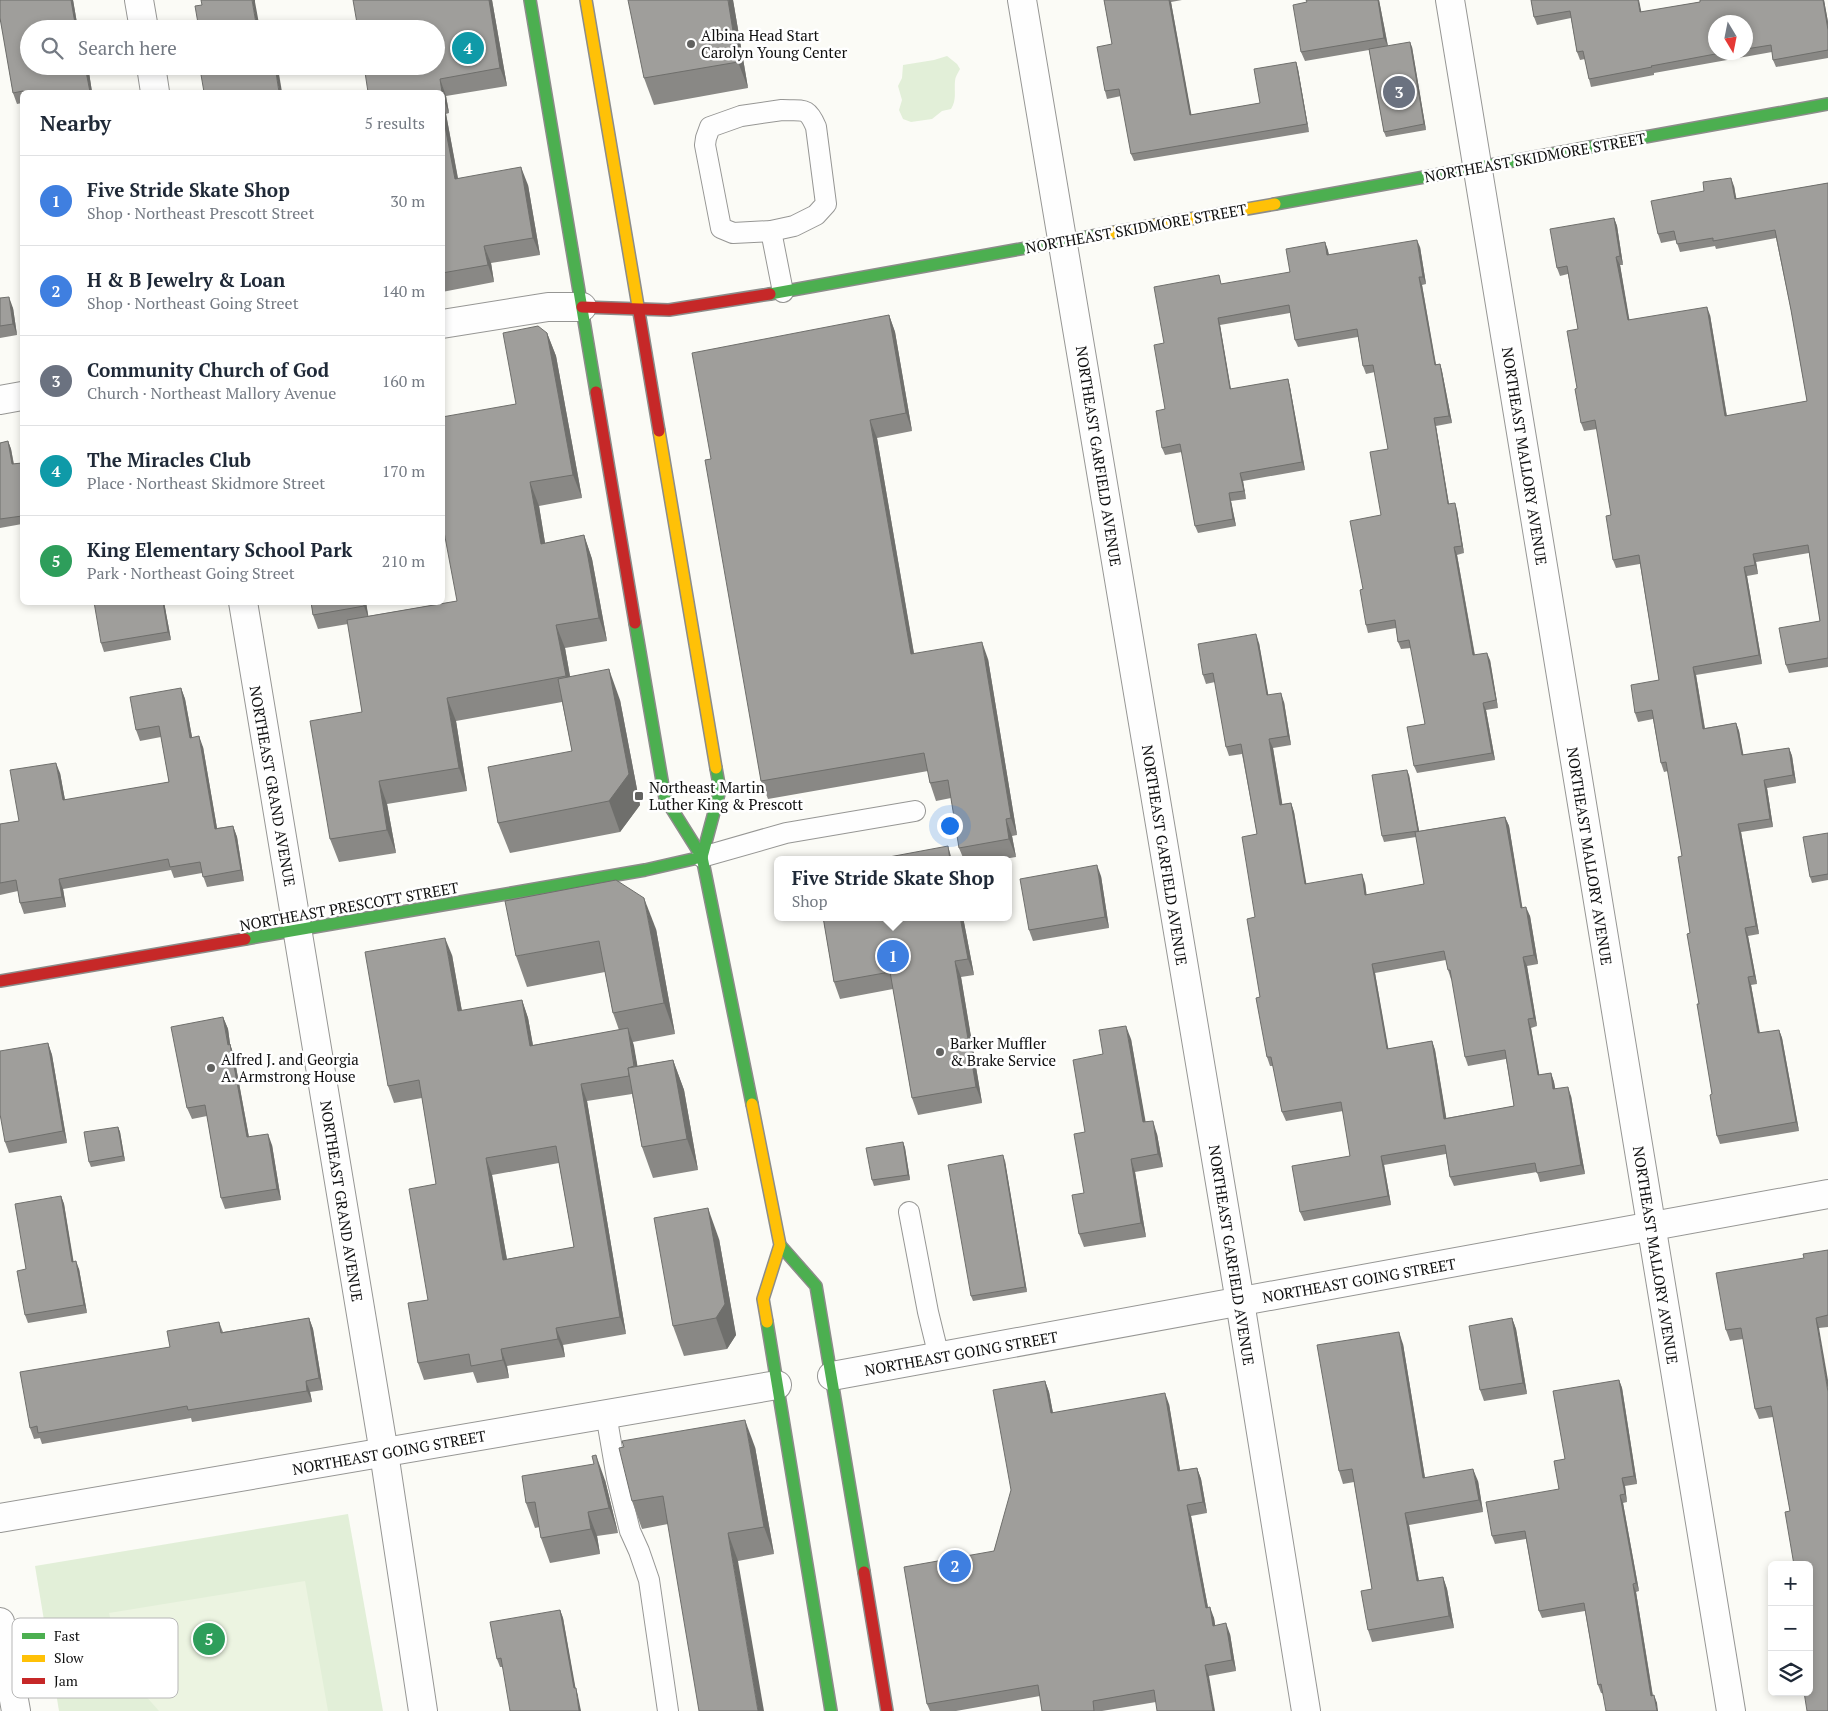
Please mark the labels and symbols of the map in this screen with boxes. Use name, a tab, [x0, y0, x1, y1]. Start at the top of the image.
north arrow	[1708, 15, 1753, 60]
place label: Albina Head Start Carolyn Young Center	[701, 25, 847, 62]
pin: 4	[452, 29, 484, 67]
marker: Albina Head Start Carolyn Young Center	[685, 38, 697, 50]
pin: 3	[1383, 73, 1415, 111]
street label: NORTHEAST SKIDMORE STREET	[1423, 128, 1647, 186]
street label: NORTHEAST SKIDMORE STREET	[1024, 199, 1248, 257]
street label: NORTHEAST GARFIELD AVENUE	[1072, 344, 1126, 568]
street label: NORTHEAST MALLORY AVENUE	[1498, 345, 1552, 567]
street label: NORTHEAST GRAND AVENUE	[245, 684, 301, 888]
street label: NORTHEAST GARFIELD AVENUE	[1138, 743, 1192, 967]
street label: NORTHEAST MALLORY AVENUE	[1563, 745, 1617, 967]
place label: Northeast Martin Luther King & Prescott	[649, 777, 804, 814]
marker: Northeast Martin Luther King & Prescott	[633, 790, 645, 802]
your location	[937, 813, 963, 839]
street label: NORTHEAST PRESCOTT STREET	[238, 877, 460, 935]
pin: 1	[877, 937, 909, 975]
place label: Barker Muffler & Brake Service	[950, 1033, 1056, 1070]
marker: Barker Muffler & Brake Service	[934, 1046, 946, 1058]
place label: Alfred J. and Georgia A. Armstrong House	[221, 1049, 359, 1086]
marker: Alfred J. and Georgia A. Armstrong House	[205, 1062, 217, 1074]
street label: NORTHEAST GRAND AVENUE	[316, 1099, 368, 1303]
street label: NORTHEAST GARFIELD AVENUE	[1205, 1143, 1259, 1367]
street label: NORTHEAST MALLORY AVENUE	[1629, 1144, 1683, 1366]
street label: NORTHEAST GOING STREET	[1261, 1253, 1457, 1307]
street label: NORTHEAST GOING STREET	[863, 1326, 1059, 1380]
street label: NORTHEAST GOING STREET	[291, 1425, 487, 1479]
pin: 2	[939, 1547, 971, 1585]
legend	[12, 1618, 178, 1698]
pin: 5	[193, 1620, 225, 1658]
text: Fast	[54, 1626, 81, 1645]
text: Slow	[54, 1648, 84, 1667]
text: Jam	[54, 1671, 78, 1690]

